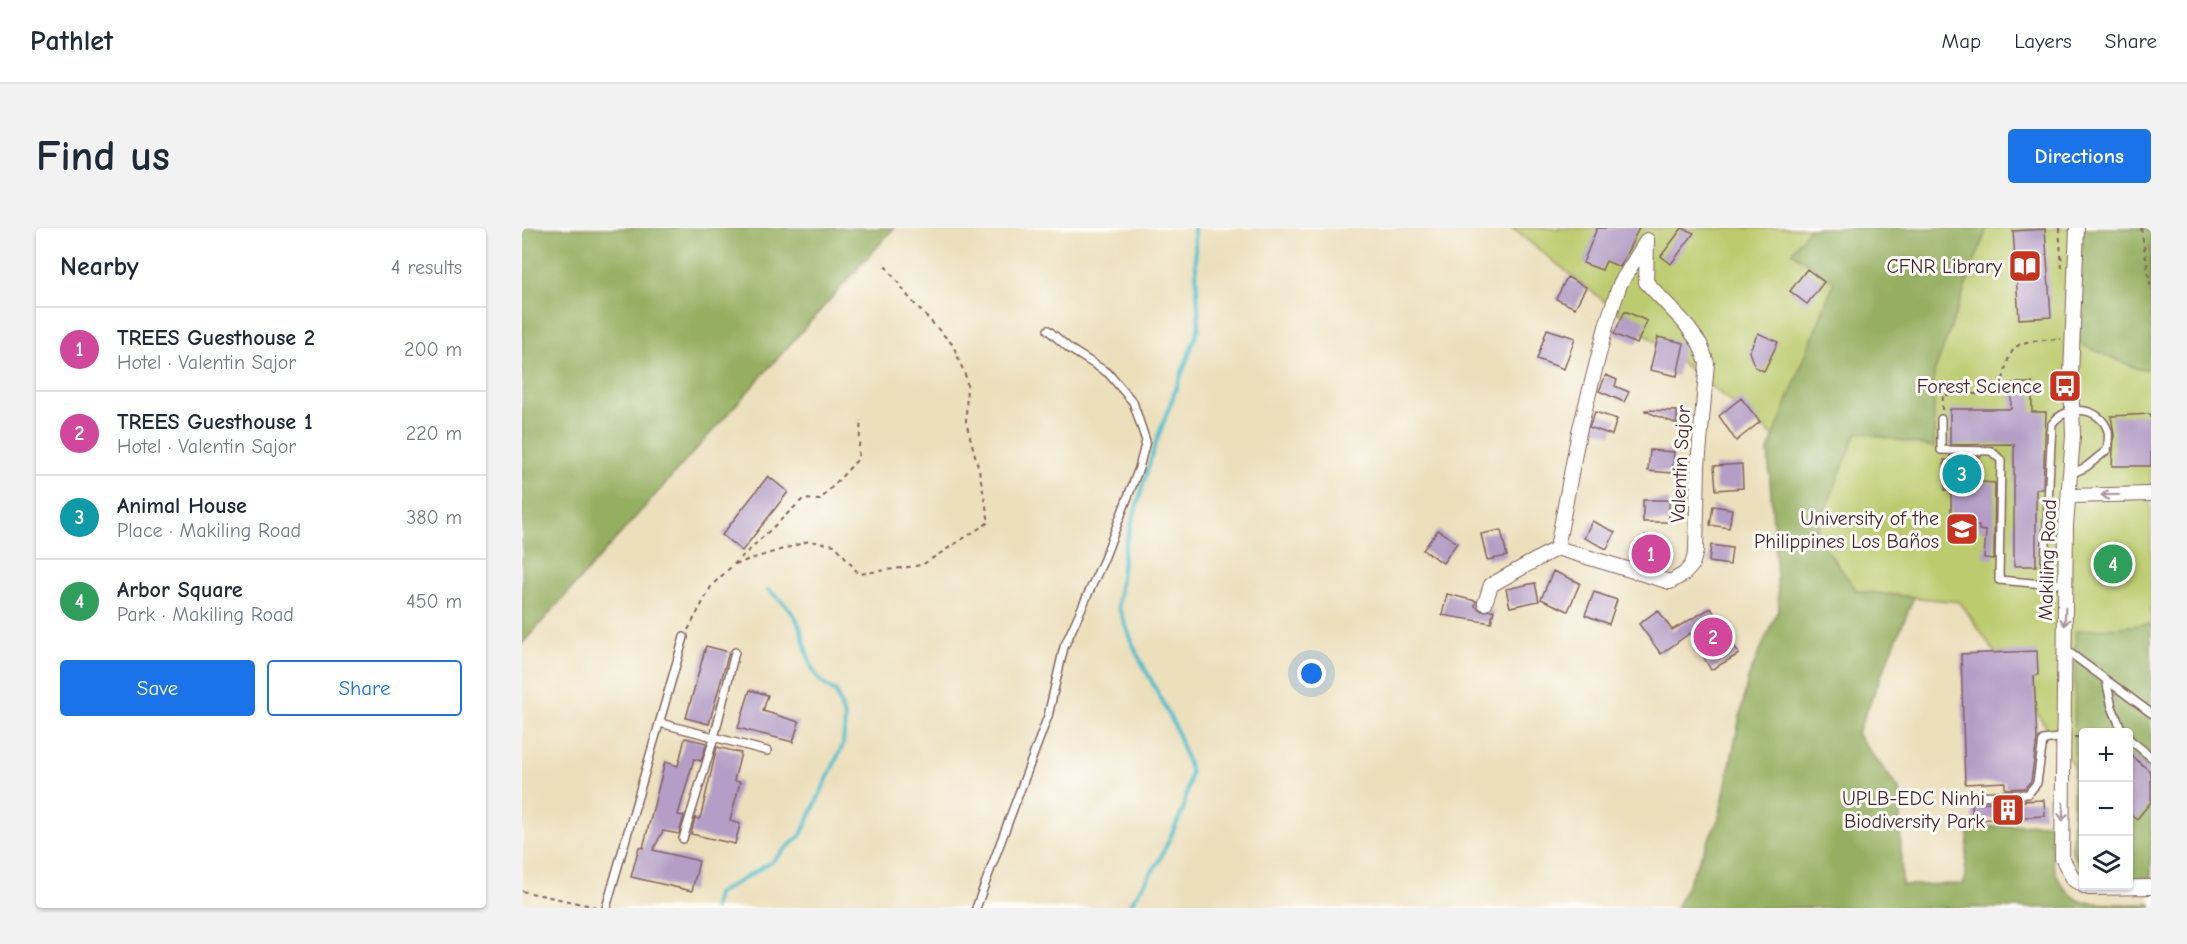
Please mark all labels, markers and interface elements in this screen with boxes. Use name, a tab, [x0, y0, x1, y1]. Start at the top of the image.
text: Pathlet	[30, 25, 113, 57]
text: Map	[1942, 29, 1981, 53]
text: Layers	[2014, 29, 2072, 53]
text: Share	[2105, 29, 2157, 53]
button: Directions	[2008, 129, 2151, 183]
text: Find us	[36, 132, 170, 181]
library icon: CFNR Library	[2007, 248, 2043, 284]
text: Nearby	[60, 252, 139, 282]
place label: CFNR Library	[1886, 255, 2002, 278]
text: 4 results	[391, 256, 462, 279]
text: TREES Guesthouse 2	[117, 325, 315, 351]
text: 1	[76, 338, 83, 361]
text: 200 m	[404, 338, 462, 361]
text: Hotel · Valentin Sajor	[117, 351, 296, 374]
bus stop icon: Forest Science	[2047, 368, 2083, 404]
place label: Forest Science	[1917, 375, 2042, 398]
street label: Valentin Sajor	[1666, 404, 1695, 524]
text: TREES Guesthouse 1	[117, 409, 313, 435]
text: 2	[75, 422, 84, 445]
text: 220 m	[406, 422, 462, 445]
text: Hotel · Valentin Sajor	[117, 435, 296, 458]
pin: 3	[1942, 452, 1982, 496]
one-way arrow	[2100, 489, 2120, 501]
text: Animal House	[117, 493, 247, 519]
street label: Makiling Road	[2034, 499, 2061, 621]
text: 3	[75, 506, 84, 529]
text: 380 m	[406, 506, 462, 529]
place label: University of the Philippines Los Baños	[1754, 507, 1939, 553]
school or university icon: University of the Philippines Los Baños	[1944, 511, 1980, 547]
text: Place · Makiling Road	[117, 519, 301, 542]
pin: 1	[1632, 532, 1670, 576]
pin: 4	[2094, 542, 2132, 586]
text: Arbor Square	[117, 577, 242, 603]
text: 4	[75, 590, 84, 613]
text: 450 m	[406, 590, 462, 613]
text: Park · Makiling Road	[117, 603, 294, 626]
one-way arrow	[2059, 607, 2070, 627]
pin: 2	[1694, 614, 1732, 660]
your location	[1297, 659, 1326, 688]
button: Save	[60, 660, 255, 716]
button: Share	[267, 660, 462, 716]
map controls	[2079, 728, 2133, 890]
button: +	[2079, 728, 2133, 782]
button: −	[2079, 782, 2133, 836]
place label: UPLB-EDC Ninhi Biodiversity Park	[1842, 787, 1985, 833]
building icon: UPLB-EDC Ninhi Biodiversity Park	[1990, 792, 2026, 828]
one-way arrow	[2057, 801, 2069, 821]
button: layers	[2079, 836, 2133, 890]

